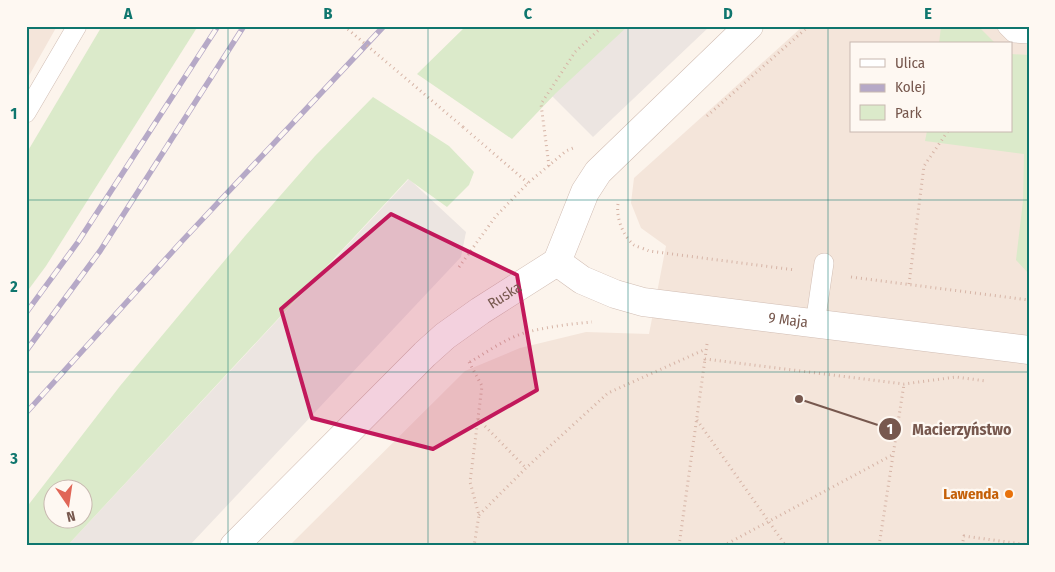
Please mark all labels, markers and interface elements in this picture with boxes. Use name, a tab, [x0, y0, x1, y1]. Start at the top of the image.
text: A	[123, 4, 133, 23]
text: B	[324, 4, 333, 23]
text: C	[524, 4, 533, 23]
text: D	[723, 4, 733, 23]
text: E	[924, 4, 932, 23]
legend	[850, 42, 1012, 132]
text: Ulica	[895, 54, 925, 72]
text: Kolej	[895, 78, 926, 96]
text: 1	[11, 104, 17, 123]
text: Park	[895, 104, 922, 122]
text: 2	[9, 277, 18, 296]
street label: Ruska	[484, 278, 525, 313]
street label: 9 Maja	[767, 309, 809, 331]
callout: Macierzyństwo	[878, 414, 1022, 445]
text: 1	[887, 420, 893, 438]
text: Macierzyństwo	[912, 420, 1012, 439]
text: 3	[9, 449, 18, 468]
north arrow	[42, 480, 92, 530]
place label: Lawenda	[943, 485, 1000, 503]
marker: Lawenda	[1003, 488, 1015, 500]
text: N	[65, 507, 77, 525]

